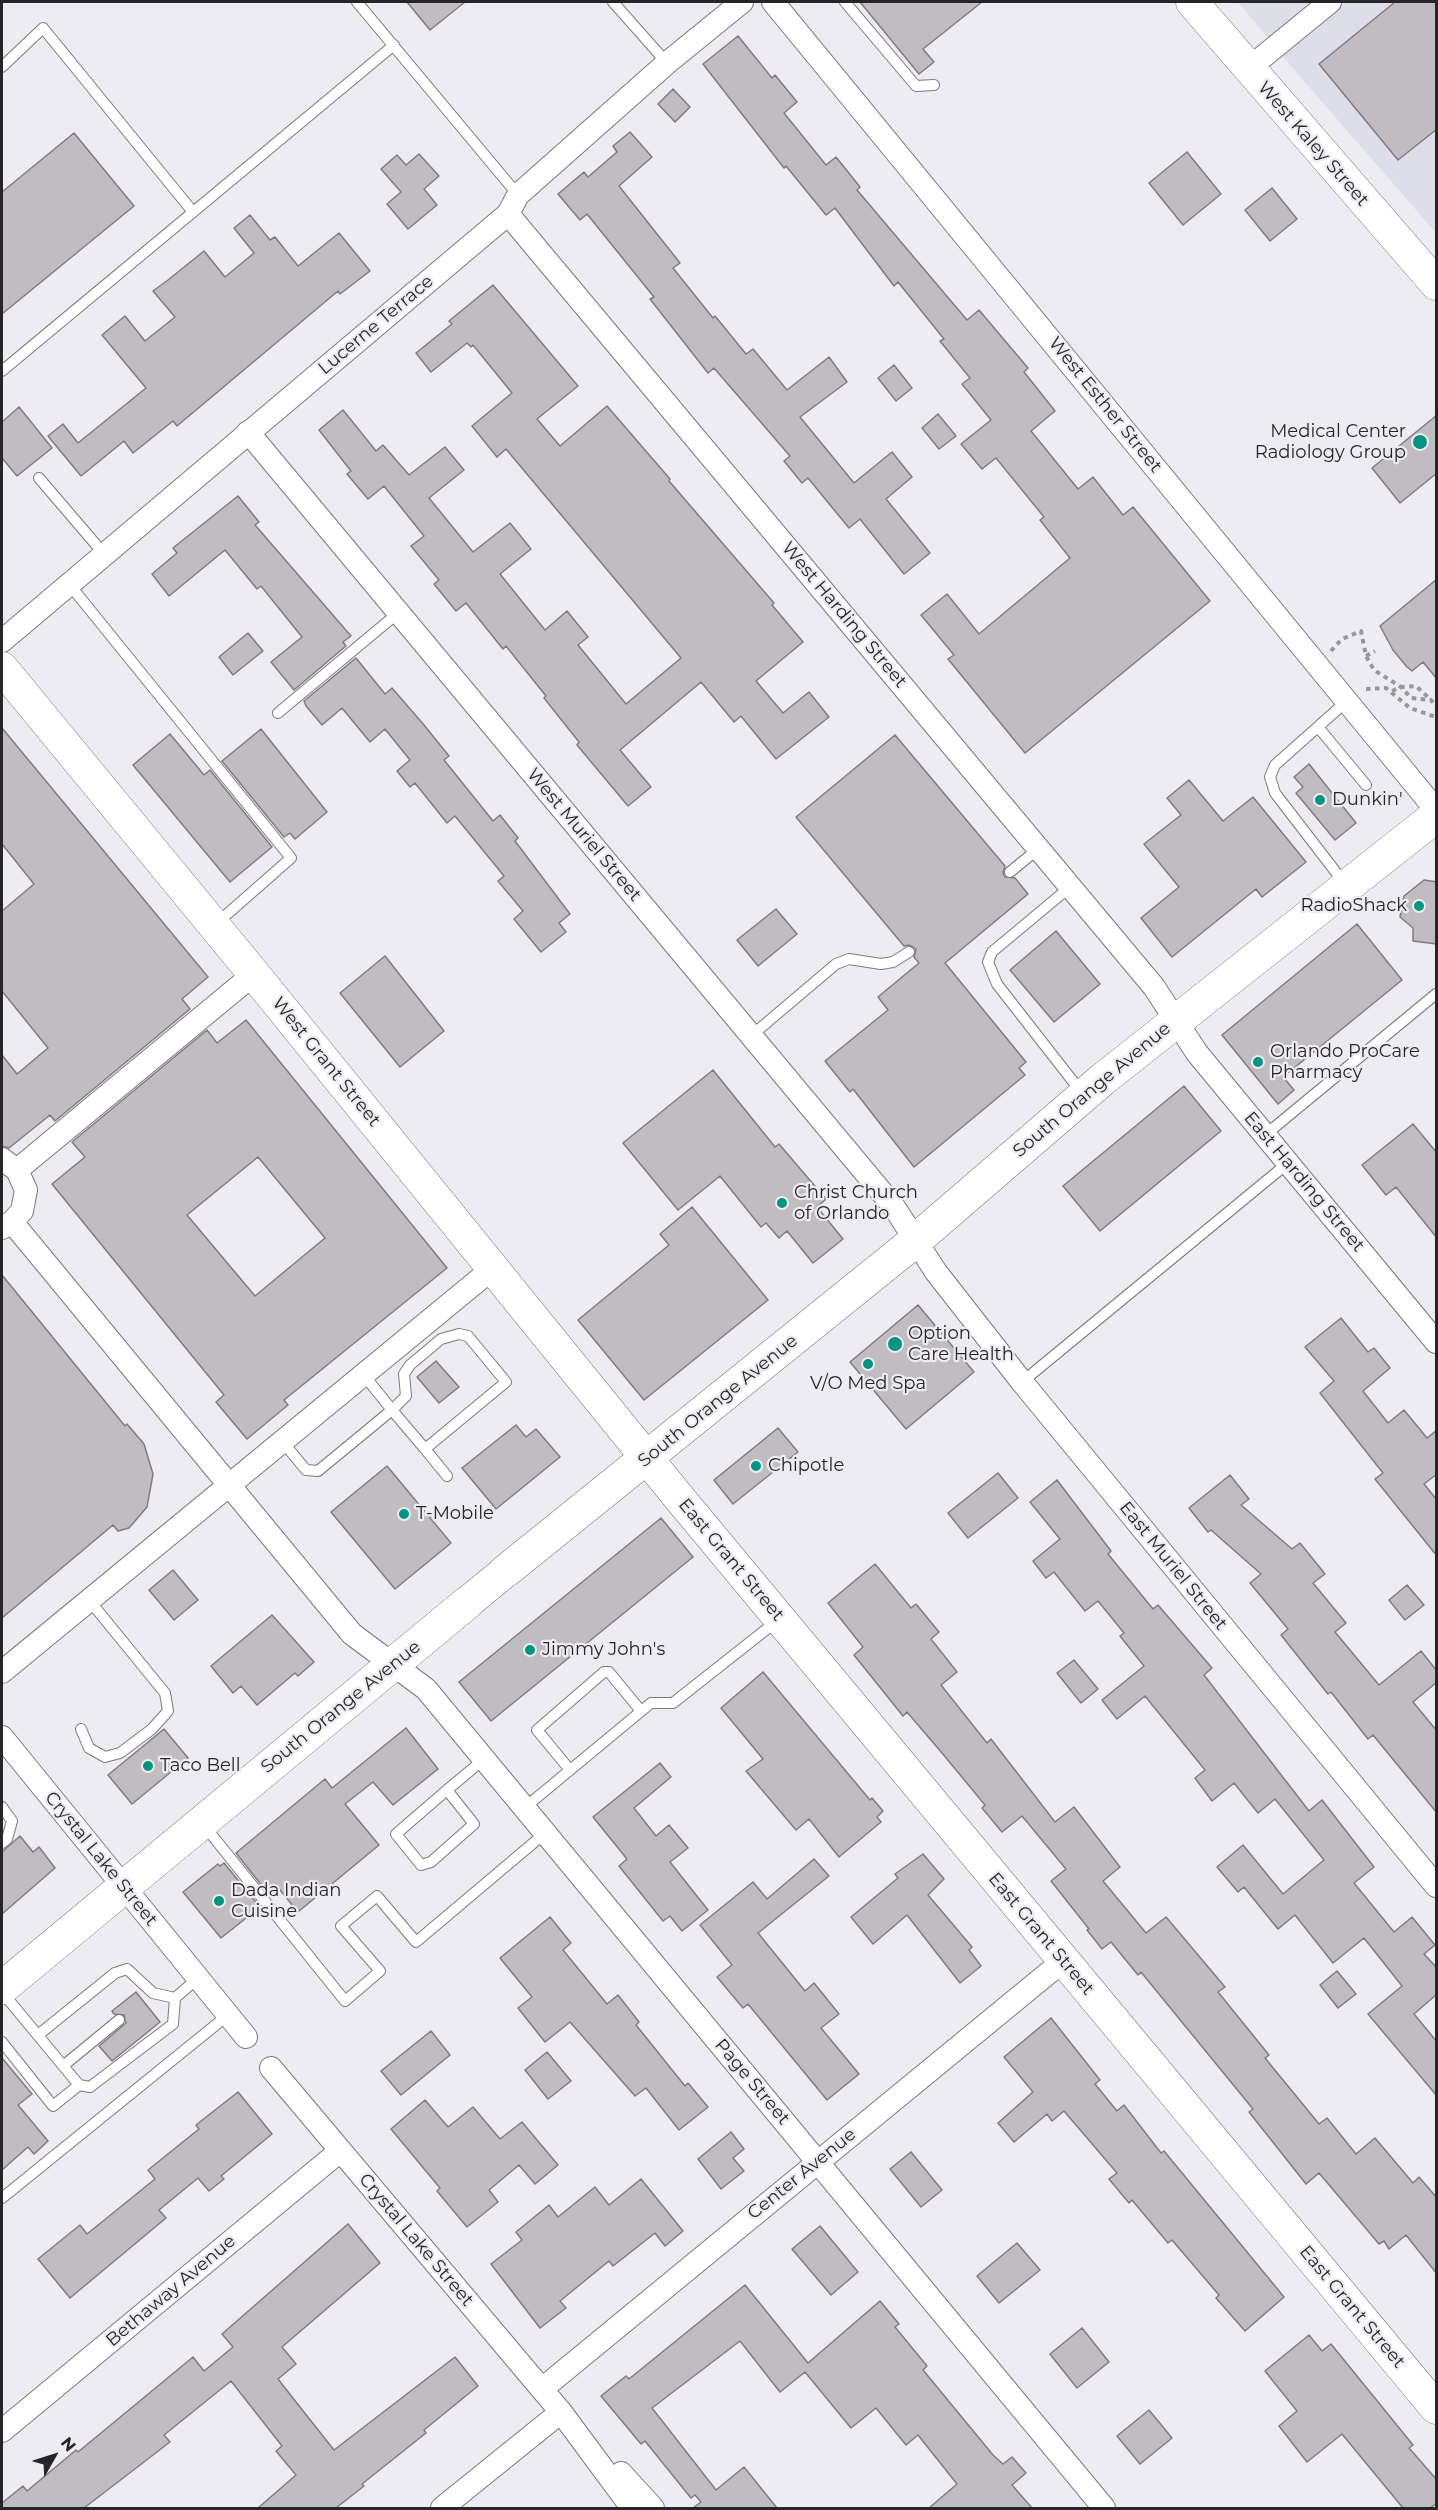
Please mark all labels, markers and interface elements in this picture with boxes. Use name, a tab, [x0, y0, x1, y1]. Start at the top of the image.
street label: West Kaley Street	[1253, 77, 1373, 211]
street label: Lucerne Terrace	[314, 271, 438, 379]
street label: West Esther Street	[1044, 333, 1166, 477]
place label: Medical Center Radiology Group	[1255, 421, 1406, 464]
marker: Medical Center Radiology Group	[1411, 433, 1429, 451]
street label: West Harding Street	[777, 538, 911, 692]
street label: West Muriel Street	[522, 764, 646, 906]
place label: Dunkin'	[1332, 789, 1403, 811]
marker: Dunkin'	[1313, 793, 1327, 807]
place label: RadioShack	[1301, 895, 1407, 917]
marker: RadioShack	[1412, 899, 1426, 913]
street label: West Grant Street	[267, 993, 385, 1131]
street label: South Orange Avenue	[1009, 1018, 1175, 1162]
place label: Orlando ProCare Pharmacy	[1270, 1041, 1420, 1084]
marker: Orlando ProCare Pharmacy	[1251, 1055, 1265, 1069]
street label: East Harding Street	[1239, 1108, 1369, 1256]
place label: Christ Church of Orlando	[794, 1182, 918, 1224]
marker: Christ Church of Orlando	[775, 1196, 789, 1210]
place label: Option Care Health	[908, 1323, 1014, 1366]
street label: South Orange Avenue	[634, 1330, 802, 1472]
marker: Option Care Health	[886, 1335, 904, 1353]
marker: V/O Med Spa	[861, 1357, 875, 1371]
place label: V/O Med Spa	[810, 1373, 926, 1395]
place label: Chipotle	[768, 1455, 844, 1477]
marker: Chipotle	[749, 1459, 763, 1473]
street label: East Grant Street	[674, 1494, 788, 1626]
street label: East Muriel Street	[1114, 1497, 1232, 1635]
place label: T-Mobile	[416, 1503, 494, 1525]
marker: T-Mobile	[397, 1507, 411, 1521]
street label: South Orange Avenue	[257, 1636, 425, 1778]
place label: Jimmy John's	[542, 1639, 665, 1661]
marker: Jimmy John's	[523, 1643, 537, 1657]
place label: Taco Bell	[160, 1755, 241, 1777]
marker: Taco Bell	[141, 1759, 155, 1773]
street label: Crystal Lake Street	[40, 1787, 162, 1931]
street label: East Grant Street	[984, 1868, 1098, 2000]
place label: Dada Indian Cuisine	[231, 1880, 341, 1922]
marker: Dada Indian Cuisine	[212, 1894, 226, 1908]
street label: Page Street	[710, 2035, 794, 2129]
street label: Center Avenue	[743, 2124, 861, 2224]
street label: Crystal Lake Street	[354, 2169, 478, 2311]
street label: Bethaway Avenue	[102, 2230, 240, 2352]
street label: East Grant Street	[1295, 2241, 1409, 2373]
north arrow	[24, 2426, 84, 2486]
text: N	[57, 2433, 80, 2455]

